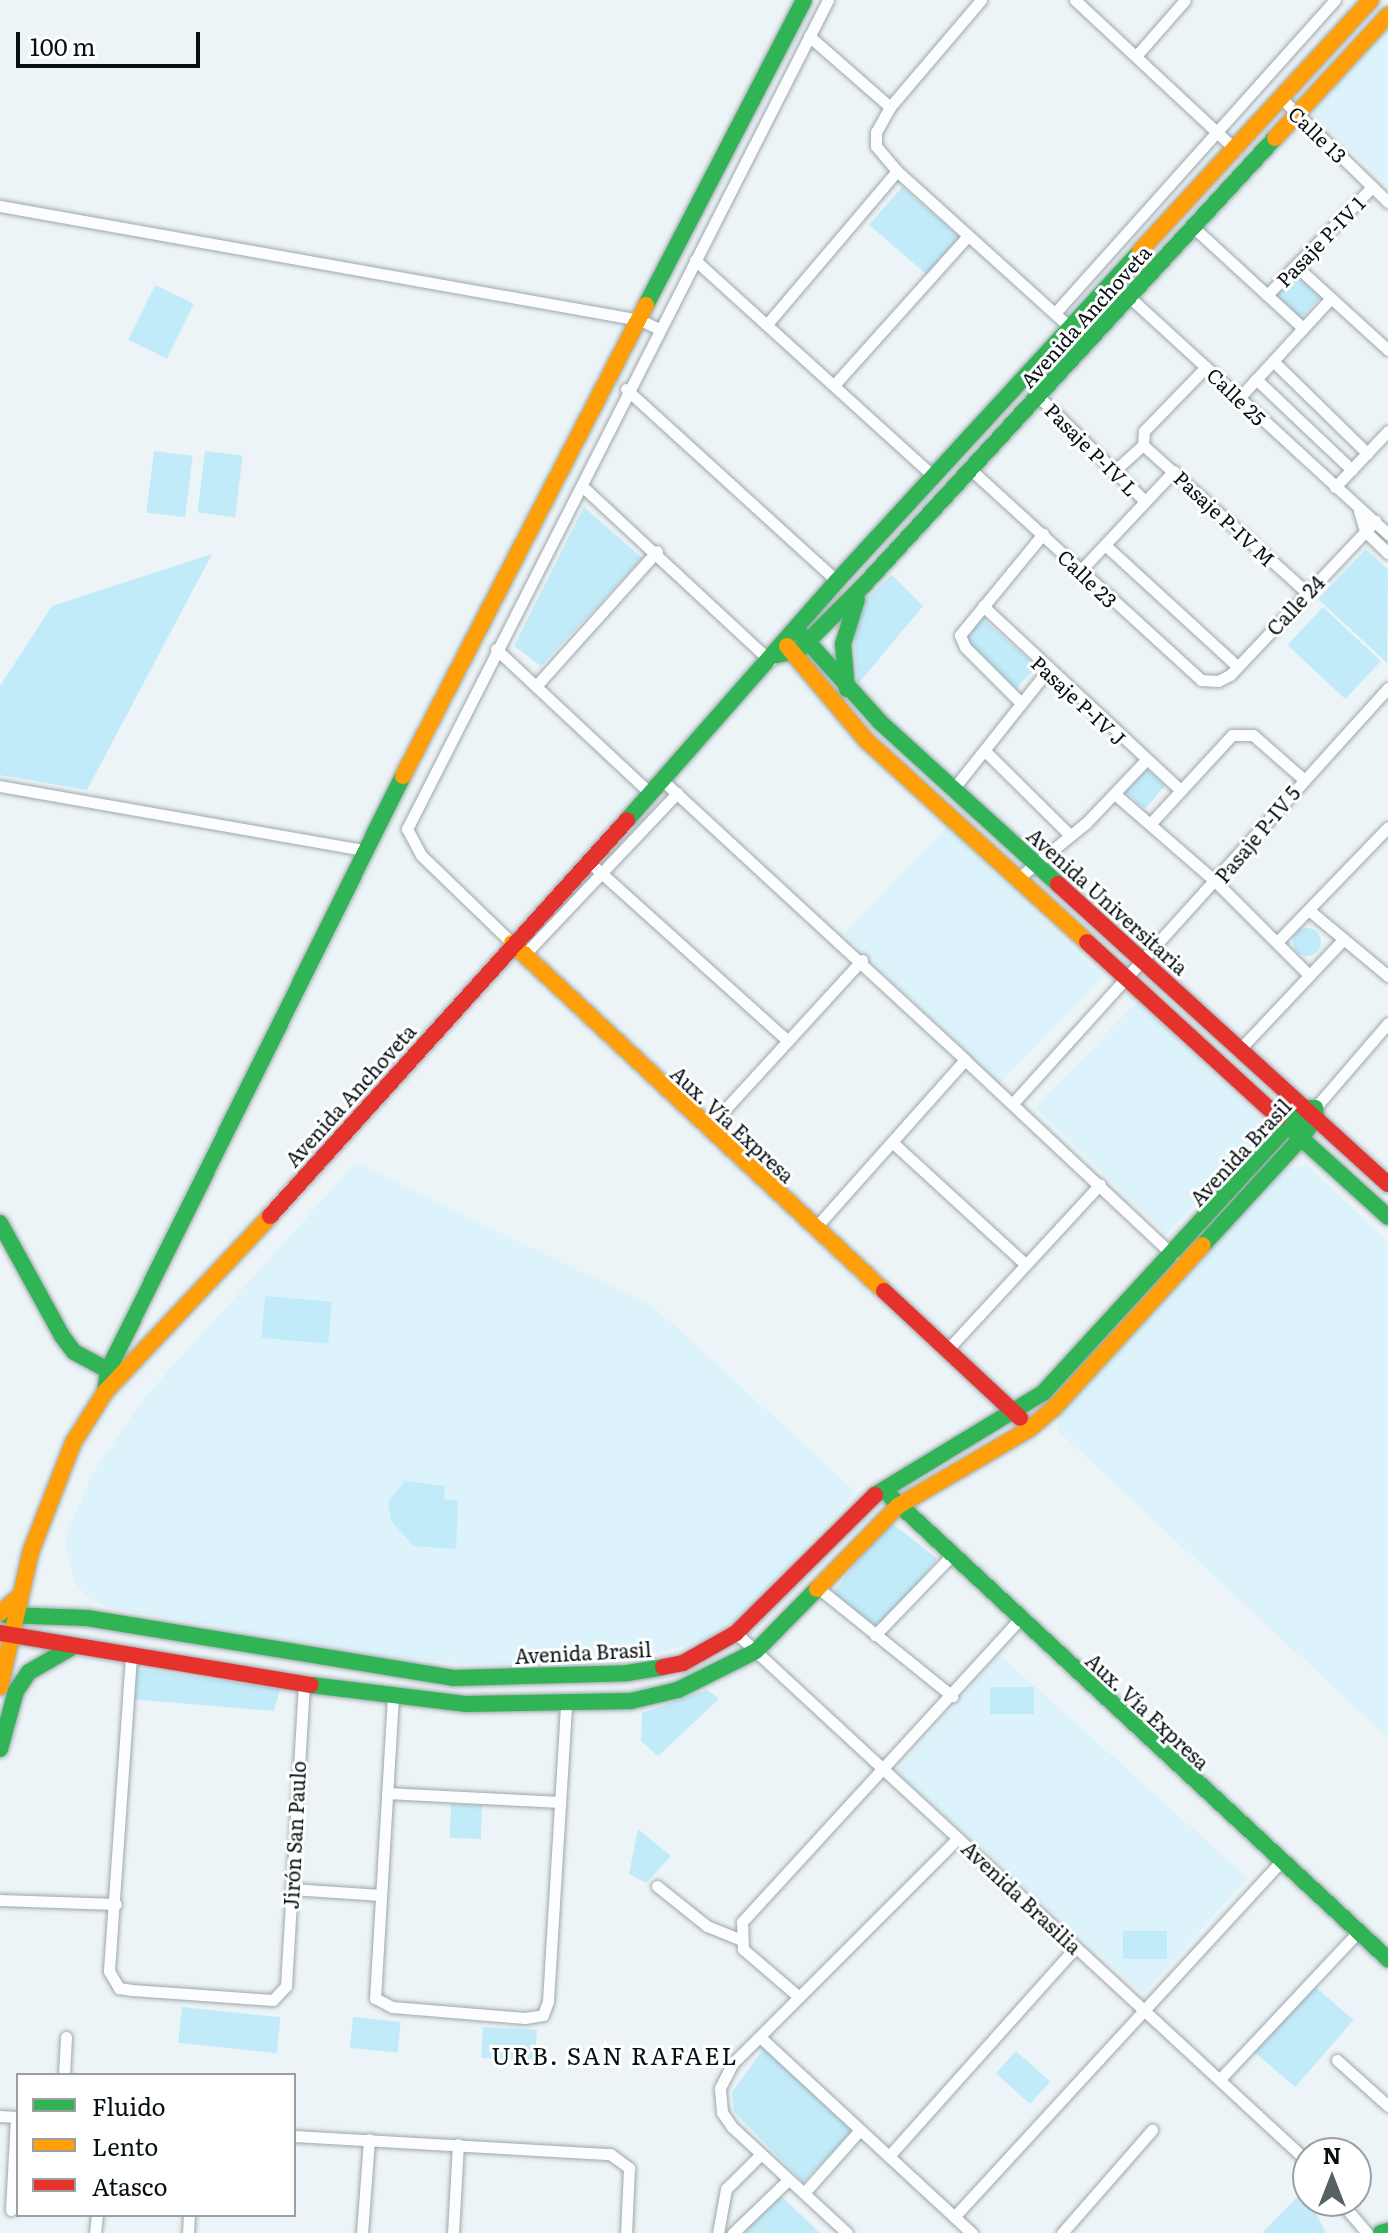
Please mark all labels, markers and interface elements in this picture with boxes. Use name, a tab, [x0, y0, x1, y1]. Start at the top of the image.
scale bar	[20, 16, 204, 66]
text: 100 m	[30, 28, 96, 63]
street label: Calle 13	[1284, 101, 1352, 167]
street label: Pasaje P-IV 1	[1271, 191, 1369, 291]
street label: Avenida Anchoveta	[1015, 240, 1155, 392]
street label: Calle 25	[1203, 362, 1271, 430]
street label: Pasaje P-IV L	[1041, 398, 1143, 500]
street label: Pasaje P-IV M	[1170, 465, 1280, 571]
street label: Calle 23	[1053, 544, 1123, 612]
street label: Calle 24	[1261, 570, 1329, 640]
street label: Pasaje P-IV J	[1027, 650, 1131, 750]
street label: Pasaje P-IV 5	[1210, 781, 1304, 887]
street label: Avenida Universitaria	[1023, 823, 1193, 979]
street label: Avenida Anchoveta	[280, 1019, 420, 1171]
street label: Aux. Vía Expresa	[666, 1061, 800, 1187]
street label: Avenida Brasil	[1185, 1094, 1295, 1210]
street label: Avenida Brasil	[514, 1636, 652, 1668]
street label: Aux. Vía Expresa	[1081, 1648, 1215, 1774]
street label: Jirón San Paulo	[278, 1760, 310, 1910]
street label: Avenida Brasilia	[957, 1836, 1087, 1958]
district label: URB. SAN RAFAEL	[491, 2041, 739, 2069]
legend	[16, 2073, 296, 2217]
text: Fluido	[92, 2088, 166, 2123]
text: Lento	[92, 2128, 158, 2163]
north arrow	[1292, 2137, 1372, 2217]
text: N	[1323, 2138, 1341, 2171]
text: Atasco	[92, 2168, 167, 2203]

